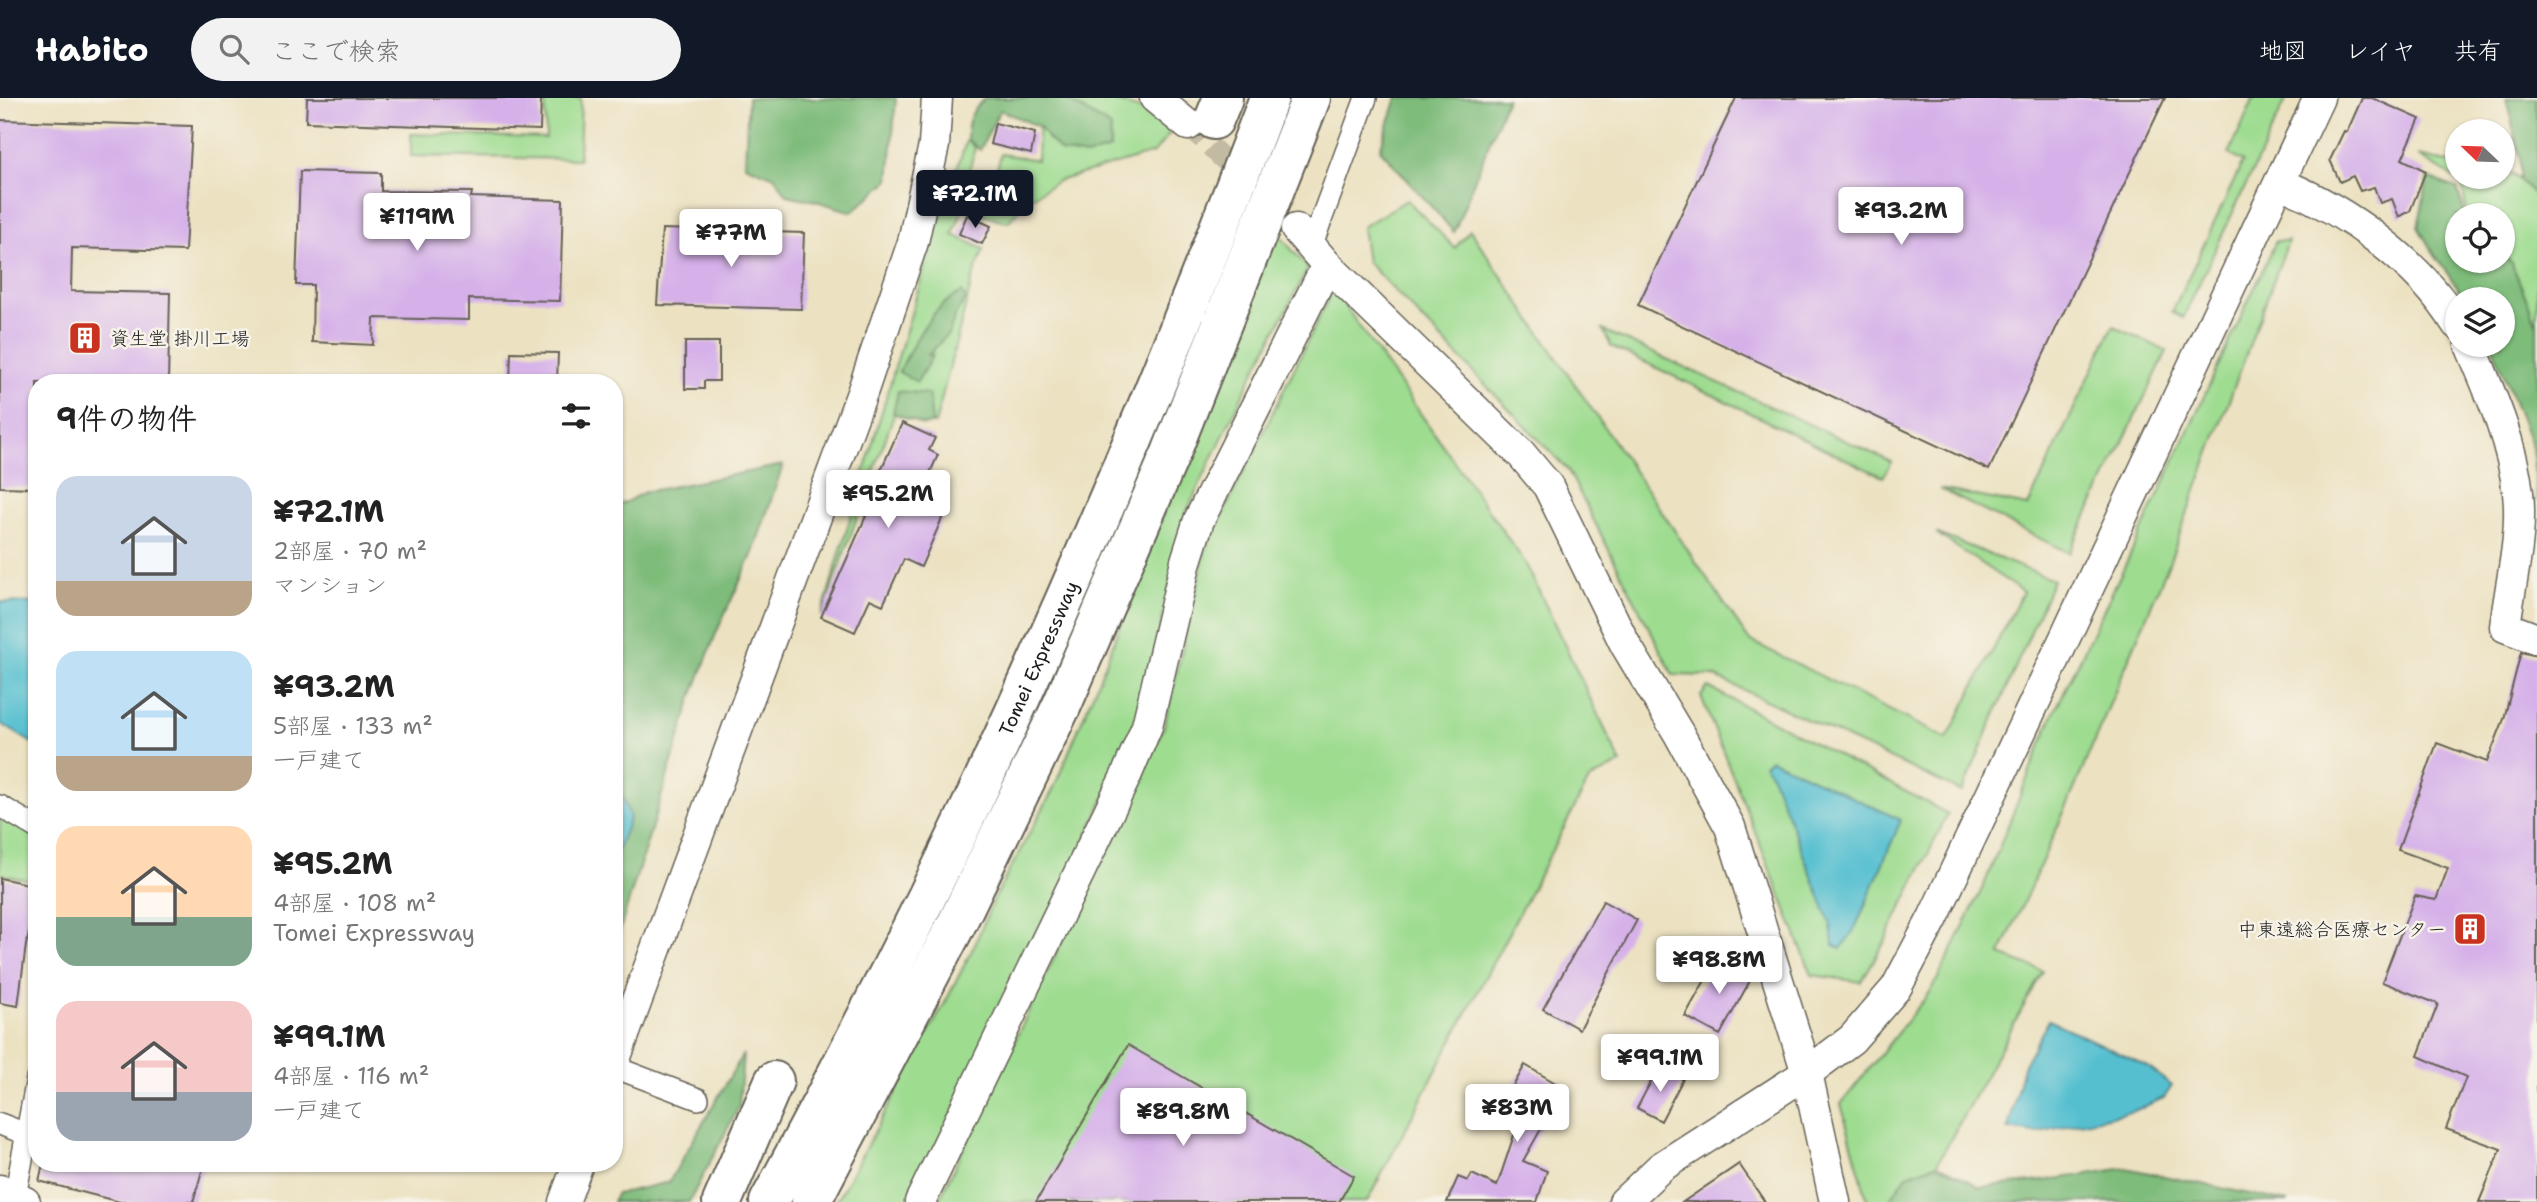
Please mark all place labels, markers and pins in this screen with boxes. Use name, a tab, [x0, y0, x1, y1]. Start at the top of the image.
pin: ¥72.1M	[918, 170, 1032, 230]
pin: ¥93.2M	[1844, 188, 1958, 247]
pin: ¥119M	[368, 194, 466, 253]
pin: ¥77M	[690, 209, 772, 269]
building icon: 資生堂 掛川工場	[66, 319, 104, 357]
place label: 資生堂 掛川工場	[110, 326, 249, 351]
pin: ¥95.2M	[831, 470, 945, 530]
building icon: 中東遠総合医療センター	[2451, 910, 2489, 948]
place label: 中東遠総合医療センター	[2238, 917, 2446, 942]
pin: ¥98.8M	[1662, 936, 1776, 996]
pin: ¥99.1M	[1603, 1034, 1717, 1094]
pin: ¥83M	[1476, 1084, 1558, 1144]
pin: ¥89.8M	[1126, 1088, 1240, 1148]

